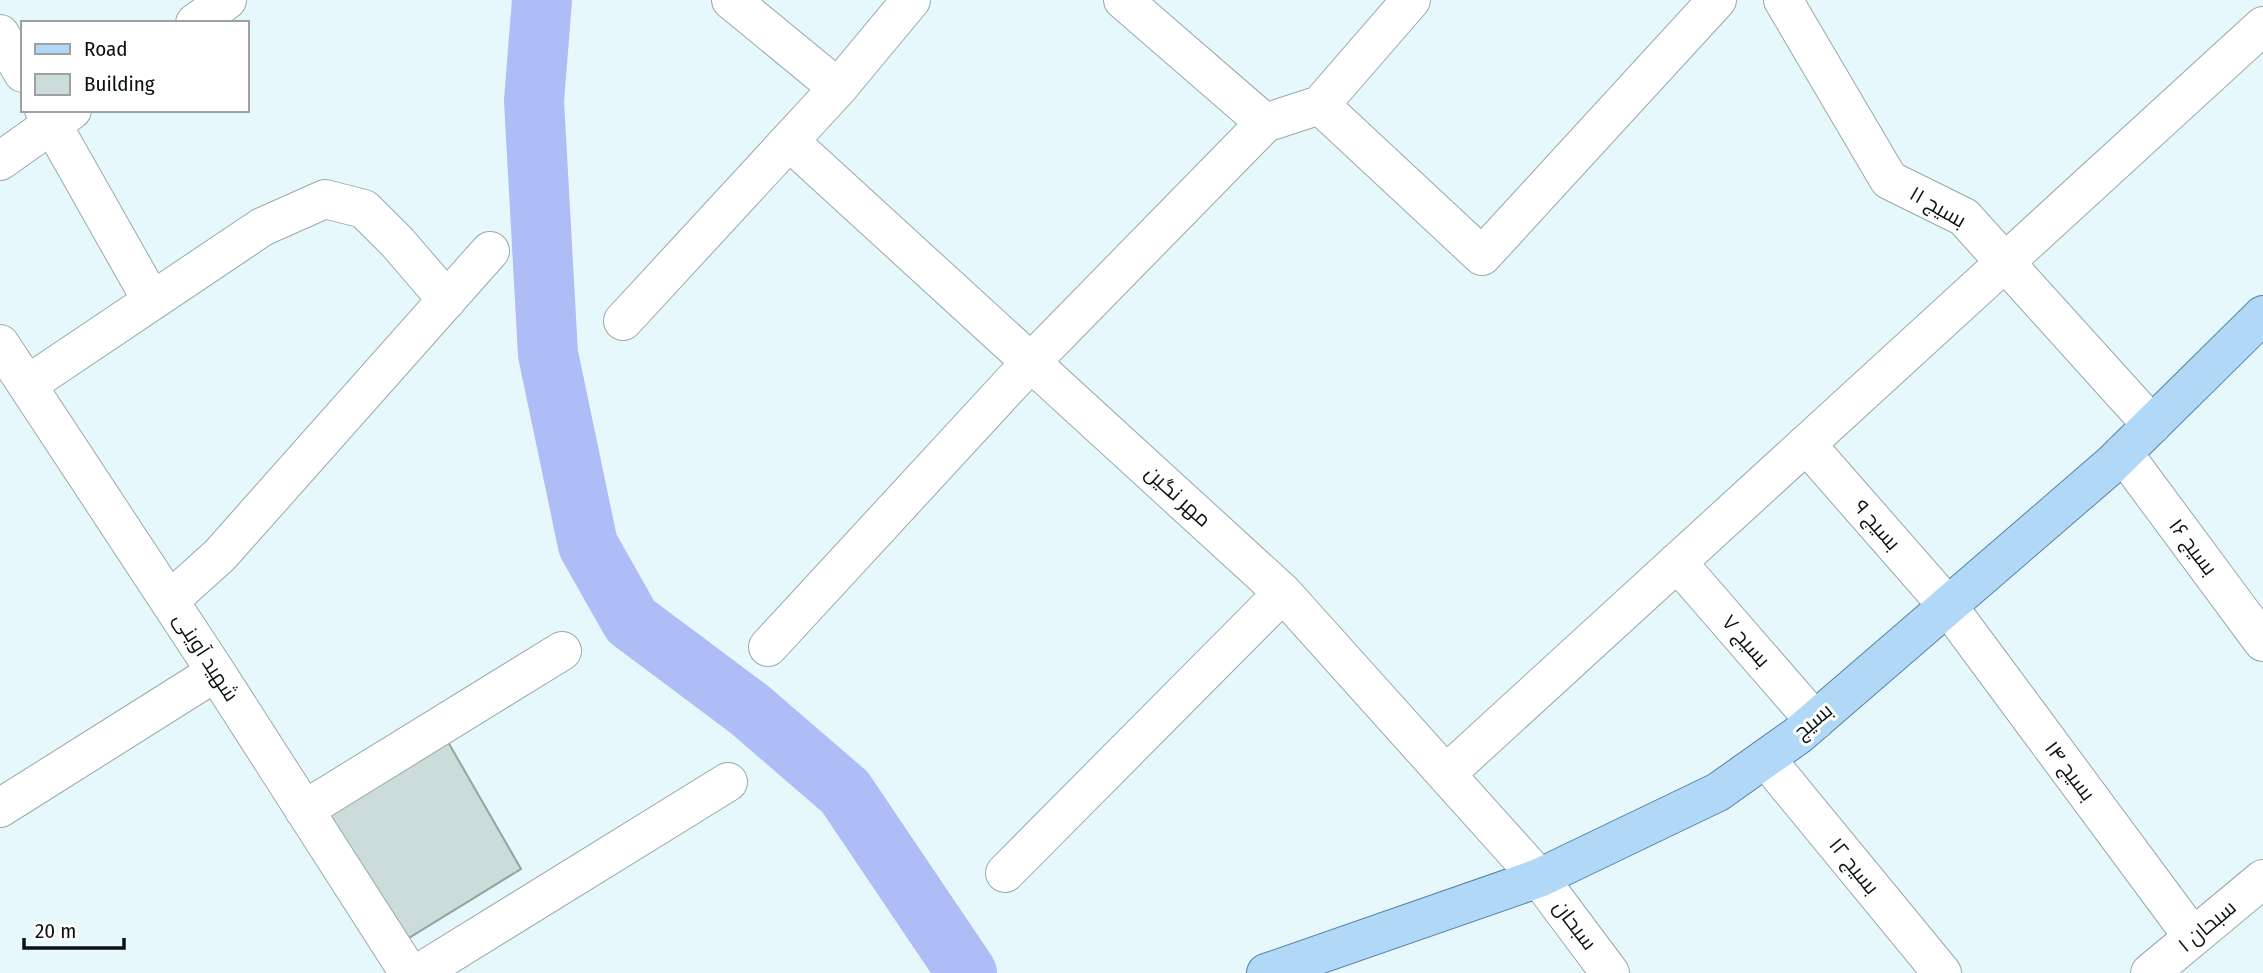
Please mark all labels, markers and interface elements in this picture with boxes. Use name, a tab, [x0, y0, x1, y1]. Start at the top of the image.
legend	[21, 21, 248, 112]
text: Road	[84, 36, 128, 62]
text: Building	[84, 71, 155, 97]
street label: بسیج ۱۱	[1905, 181, 1971, 234]
street label: مهر نگین	[1140, 460, 1216, 532]
street label: بسیج ۹	[1847, 494, 1906, 556]
street label: بسیج ۱۶	[2162, 513, 2223, 581]
street label: شهید آوینی	[168, 608, 244, 706]
street label: بسیج ۷	[1715, 609, 1776, 673]
street label: بسیج	[1788, 697, 1838, 746]
street label: بسیج ۱۴	[2038, 736, 2101, 807]
street label: بسیج ۱۲	[1822, 832, 1885, 900]
street label: سبحان ۱	[2173, 894, 2241, 958]
street label: سبحان	[1548, 895, 1602, 955]
scale bar	[24, 906, 124, 950]
text: 20 m	[35, 918, 76, 944]

